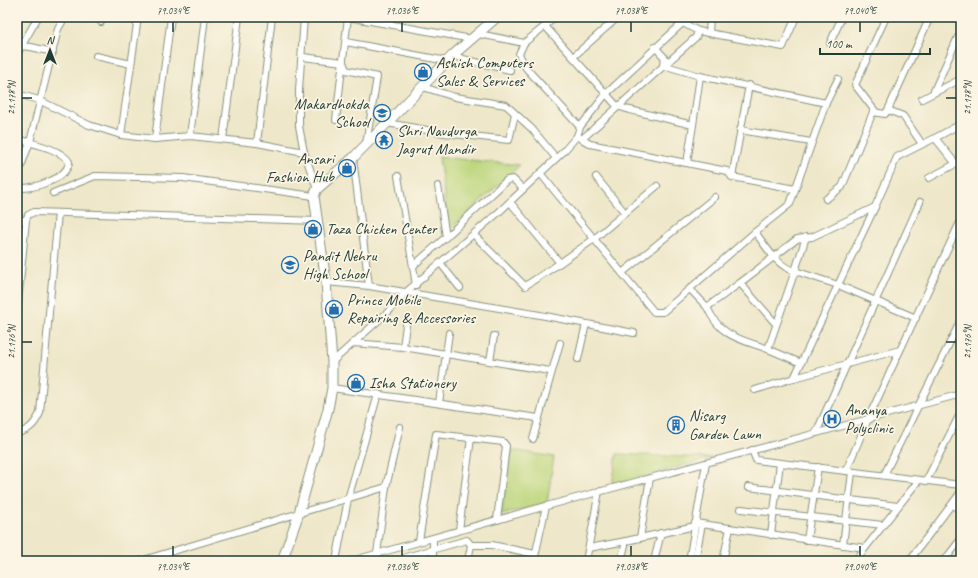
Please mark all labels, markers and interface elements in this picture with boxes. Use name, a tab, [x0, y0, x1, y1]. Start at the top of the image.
text: 79.034°E	[157, 4, 191, 17]
text: 79.036°E	[386, 4, 420, 17]
text: 79.038°E	[615, 4, 649, 17]
text: 79.040°E	[844, 4, 878, 17]
north arrow	[30, 30, 70, 70]
scale bar	[820, 30, 930, 56]
text: N	[47, 33, 56, 47]
text: 100 m	[826, 36, 853, 52]
place label: Ashish Computers Sales & Services	[436, 53, 535, 91]
shop icon: Ashish Computers Sales & Services	[413, 62, 433, 82]
text: 21.178°N	[5, 79, 18, 115]
text: 21.178°N	[961, 79, 974, 115]
place label: Makardhokda School	[294, 94, 372, 132]
school or university icon: Makardhokda School	[372, 103, 392, 123]
place label: Shri Navdurga Jagrut Mandir	[396, 121, 478, 159]
temple icon: Shri Navdurga Jagrut Mandir	[374, 130, 394, 150]
place label: Ansari Fashion Hub	[266, 149, 336, 187]
shop icon: Ansari Fashion Hub	[337, 158, 357, 178]
shop icon: Taza Chicken Center	[303, 219, 323, 239]
place label: Taza Chicken Center	[326, 219, 438, 239]
place label: Pandit Nehru High School	[303, 246, 377, 284]
school or university icon: Pandit Nehru High School	[280, 255, 300, 275]
place label: Prince Mobile Repairing & Accessories	[347, 290, 477, 328]
shop icon: Prince Mobile Repairing & Accessories	[324, 299, 344, 319]
text: 21.176°N	[5, 323, 18, 359]
text: 21.176°N	[961, 323, 974, 359]
shop icon: Isha Stationery	[346, 373, 366, 393]
place label: Isha Stationery	[369, 373, 457, 393]
place label: Ananya Polyclinic	[845, 400, 895, 438]
place label: Nisarg Garden Lawn	[689, 406, 762, 444]
hospital icon: Ananya Polyclinic	[822, 409, 842, 429]
building icon: Nisarg Garden Lawn	[666, 415, 686, 435]
text: 79.034°E	[157, 560, 191, 573]
text: 79.036°E	[386, 560, 420, 573]
text: 79.038°E	[615, 560, 649, 573]
text: 79.040°E	[844, 560, 878, 573]

